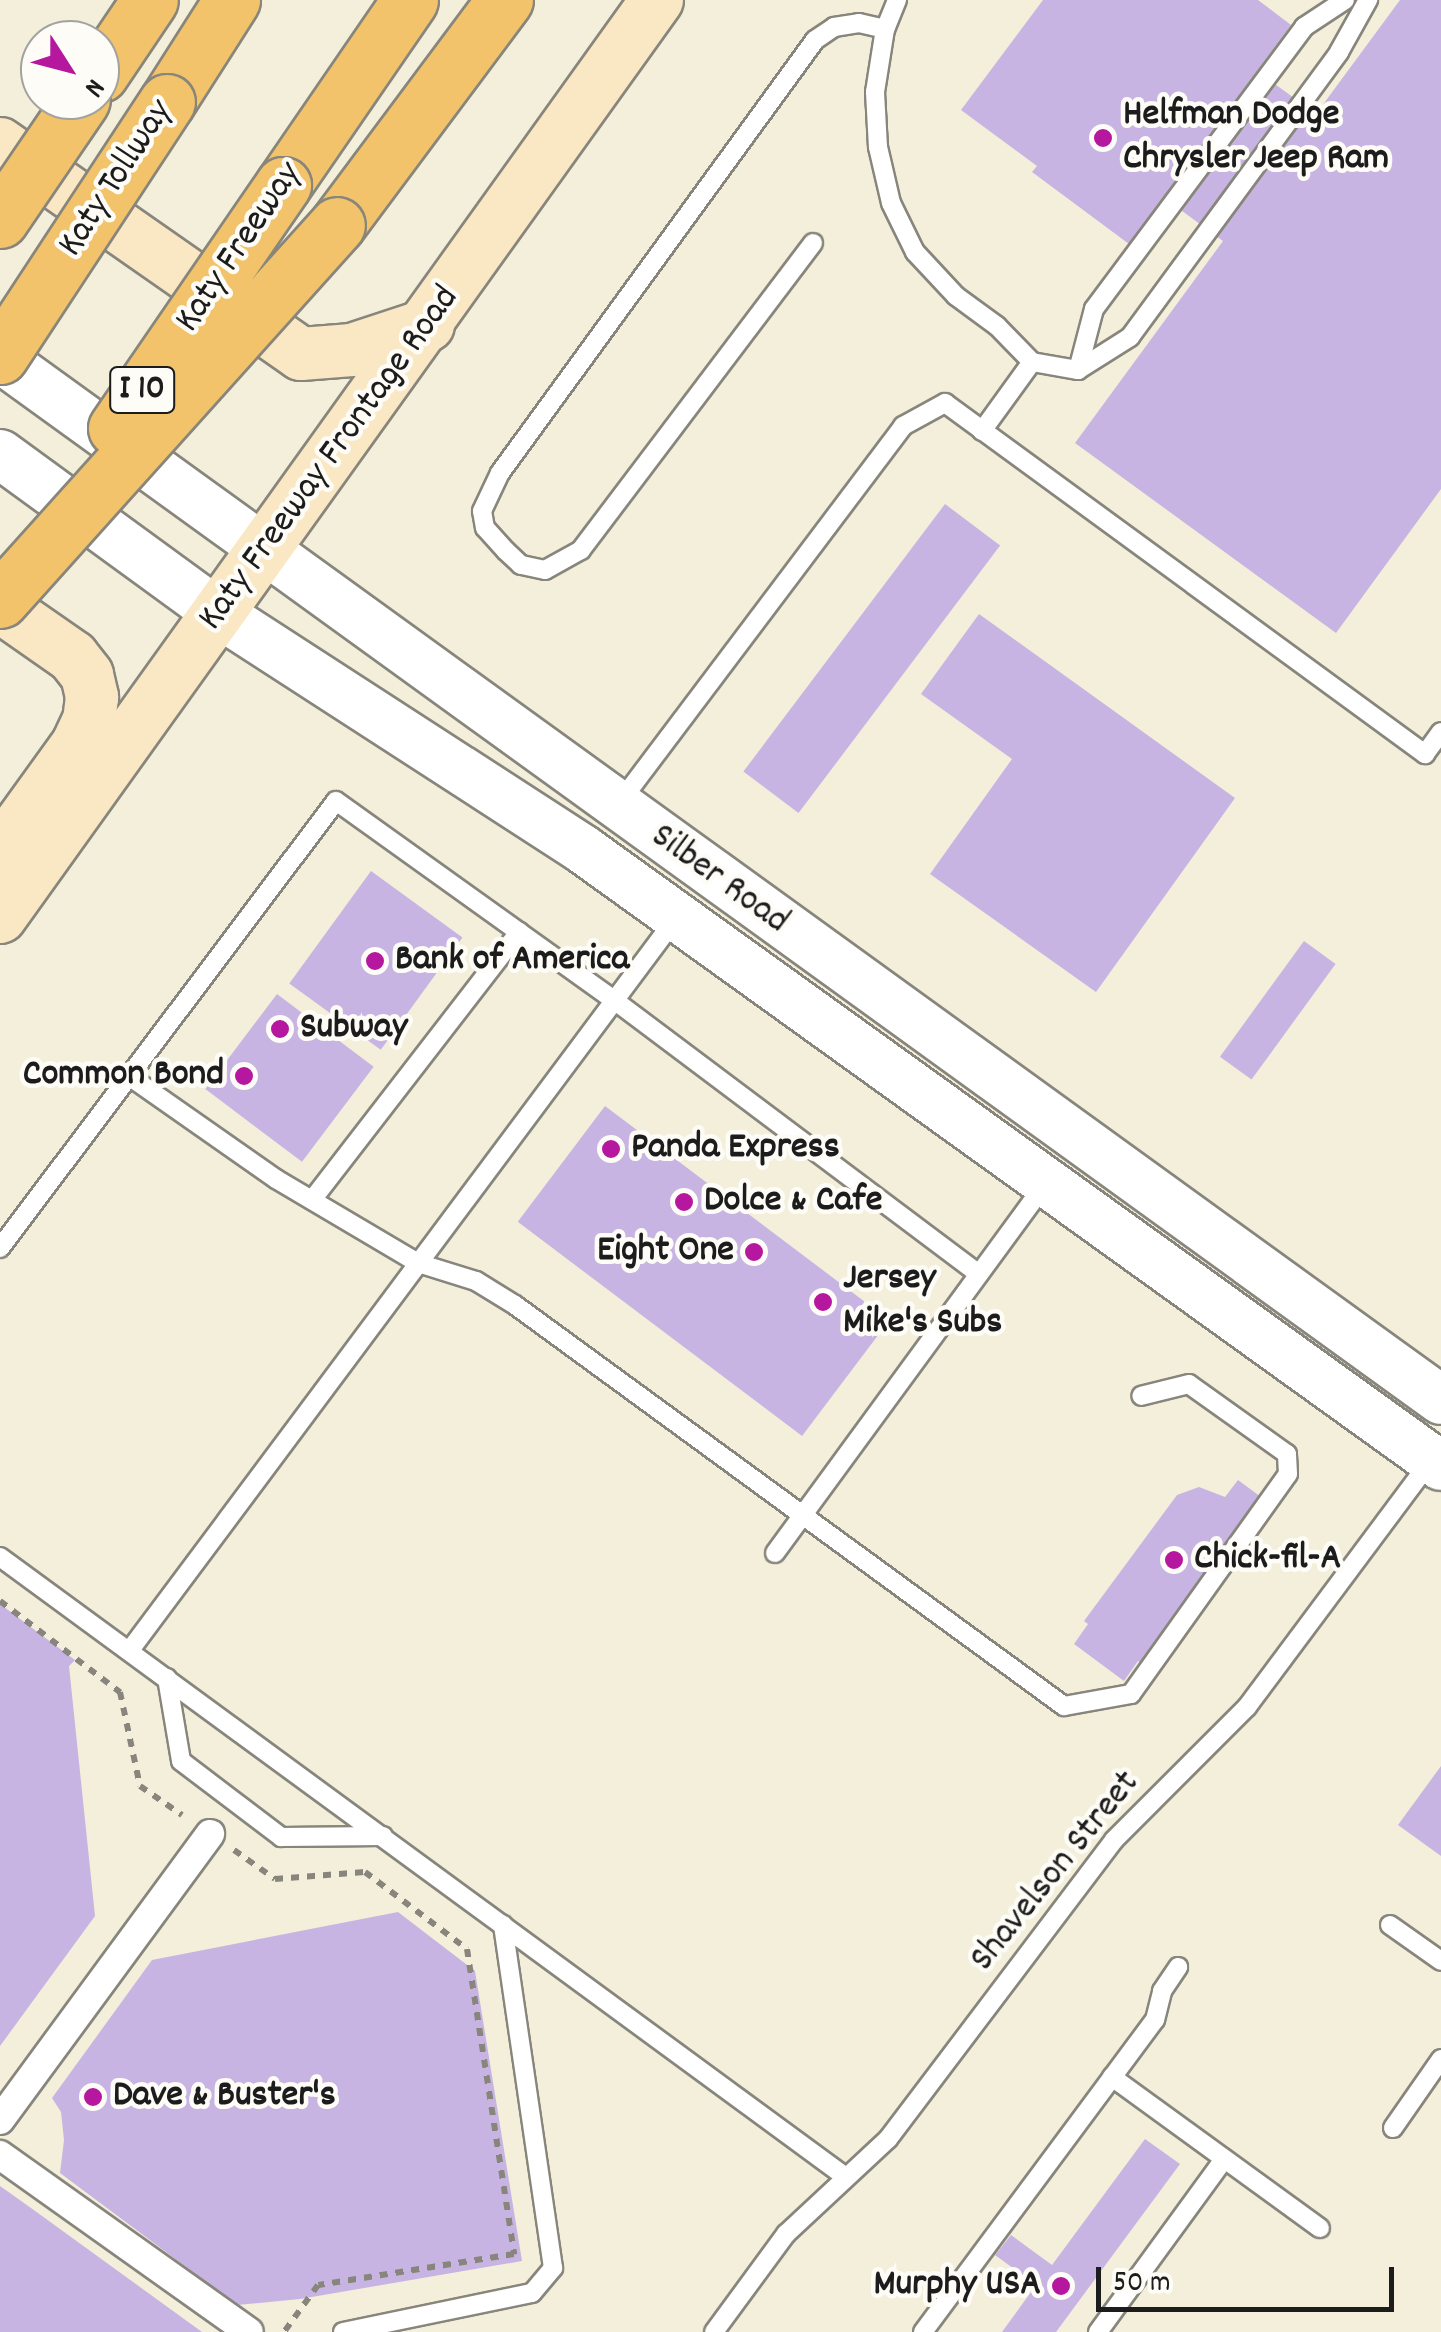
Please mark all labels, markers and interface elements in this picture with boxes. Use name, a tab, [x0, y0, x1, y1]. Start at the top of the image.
north arrow	[20, 20, 120, 120]
text: N	[72, 69, 113, 104]
street label: Katy Tollway	[49, 92, 185, 266]
place label: Helfman Dodge Chrysler Jeep Ram	[1123, 93, 1389, 182]
marker: Helfman Dodge Chrysler Jeep Ram	[1092, 127, 1114, 149]
street label: Katy Freeway	[166, 154, 314, 342]
street label: Katy Freeway Frontage Road	[190, 278, 470, 640]
road number: I 10	[107, 360, 177, 420]
street label: Silber Road	[641, 815, 797, 945]
place label: Bank of America	[395, 938, 629, 984]
marker: Bank of America	[364, 950, 386, 972]
place label: Subway	[300, 1006, 407, 1052]
marker: Subway	[269, 1018, 291, 1040]
place label: Common Bond	[23, 1053, 224, 1099]
marker: Common Bond	[233, 1065, 255, 1087]
place label: Panda Express	[631, 1126, 840, 1172]
marker: Panda Express	[600, 1138, 622, 1160]
place label: Dolce & Cafe	[704, 1179, 882, 1225]
marker: Dolce & Cafe	[673, 1191, 695, 1213]
place label: Eight One	[597, 1229, 734, 1275]
marker: Eight One	[743, 1241, 765, 1263]
place label: Jersey Mike's Subs	[843, 1257, 1002, 1346]
marker: Jersey Mike's Subs	[812, 1291, 834, 1313]
place label: Chick-fil-A	[1194, 1537, 1341, 1583]
marker: Chick-fil-A	[1163, 1549, 1185, 1571]
street label: Shavelson Street	[961, 1762, 1151, 1982]
place label: Dave & Buster's	[113, 2074, 336, 2120]
marker: Dave & Buster's	[82, 2086, 104, 2108]
scale bar	[1101, 2247, 1398, 2309]
place label: Murphy USA	[873, 2263, 1041, 2309]
text: 50 m	[1113, 2263, 1171, 2306]
marker: Murphy USA	[1050, 2275, 1072, 2297]

